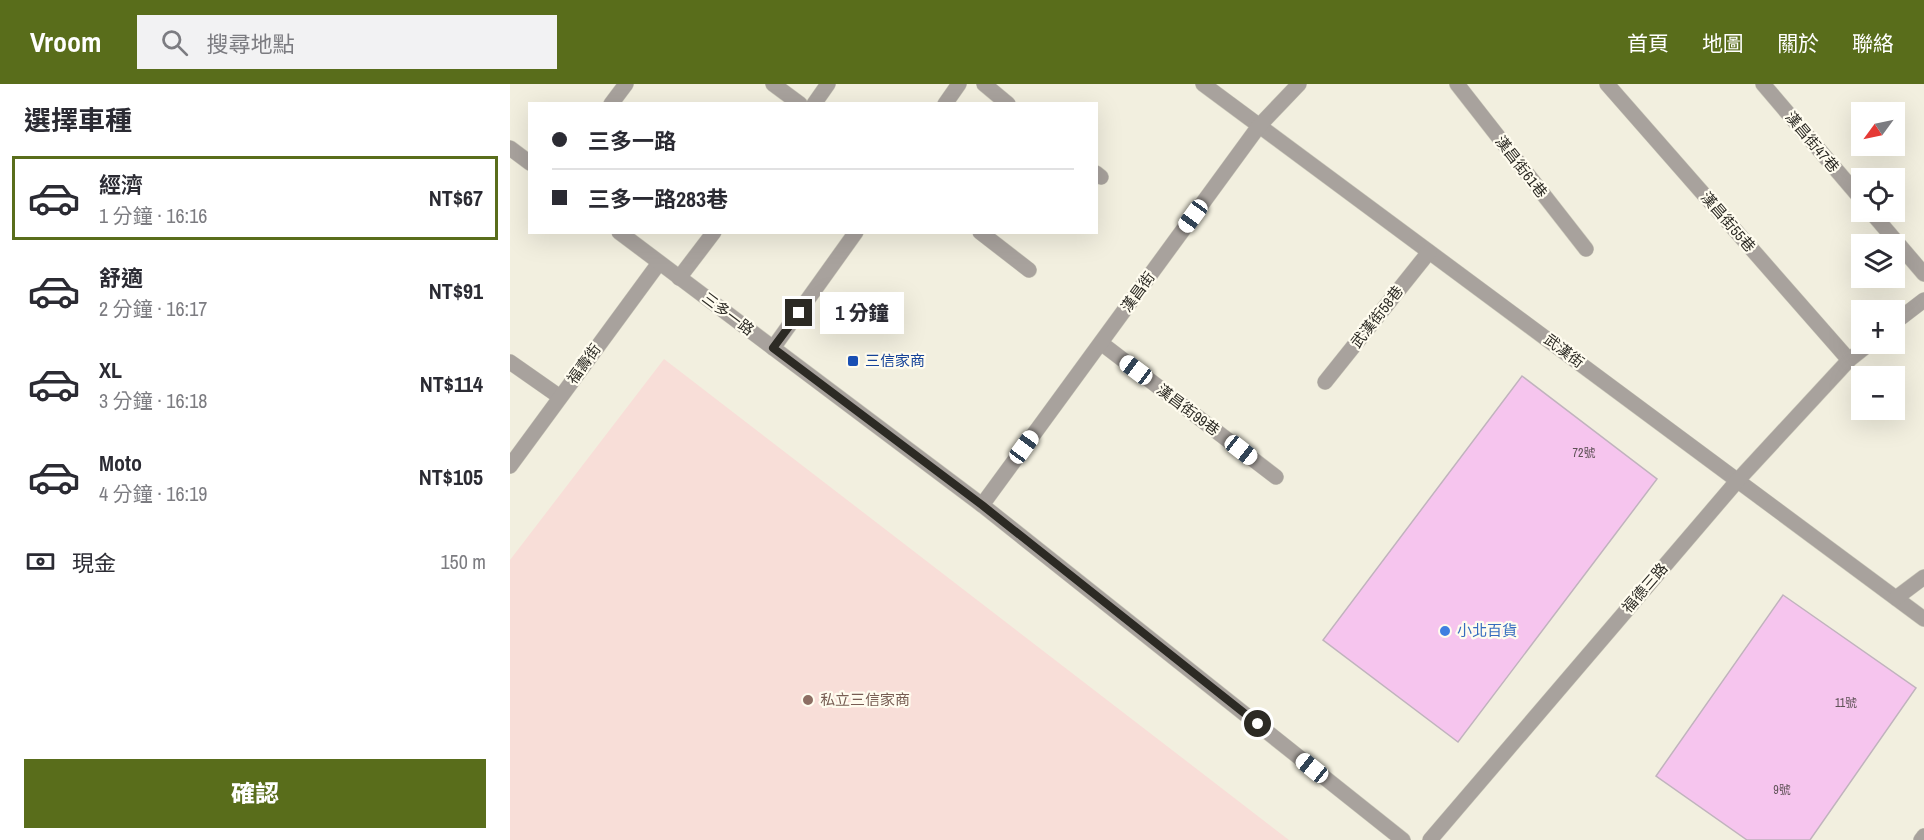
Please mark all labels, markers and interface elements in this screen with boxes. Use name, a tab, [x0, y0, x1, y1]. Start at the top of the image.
search box	[137, 15, 557, 69]
text: Vroom	[30, 23, 101, 61]
icon: search	[158, 26, 191, 59]
text: 搜尋地點	[206, 29, 294, 59]
text: 首頁	[1627, 29, 1669, 58]
text: 地圖	[1702, 29, 1744, 58]
text: 關於	[1777, 29, 1819, 58]
text: 聯絡	[1852, 29, 1894, 58]
text: 選擇車種	[24, 102, 132, 138]
north arrow	[1851, 102, 1905, 156]
map controls	[1851, 102, 1905, 420]
street label: 漢昌街47巷	[1781, 107, 1844, 177]
text: 三多一路	[588, 126, 676, 156]
street label: 漢昌街61巷	[1490, 131, 1552, 202]
button: locate	[1851, 168, 1905, 222]
text: 經濟	[99, 170, 143, 200]
icon: car	[27, 171, 81, 225]
text: NT$67	[429, 183, 483, 213]
text: 三多一路283巷	[588, 184, 728, 214]
street label: 漢昌街55巷	[1696, 187, 1760, 256]
car	[1175, 196, 1211, 236]
text: 1 分鐘 · 16:16	[99, 202, 207, 229]
button: layers	[1851, 234, 1905, 288]
text: 舒適	[99, 263, 143, 293]
icon: car	[27, 264, 81, 318]
street label: 漢昌街	[1116, 267, 1159, 316]
text: NT$91	[429, 276, 483, 306]
street label: 武漢街58巷	[1346, 281, 1408, 352]
street label: 三多一路	[698, 287, 759, 340]
callout: 1 分鐘	[820, 292, 904, 334]
text: 2 分鐘 · 16:17	[99, 295, 207, 322]
route end	[785, 299, 812, 326]
text: 1 分鐘	[835, 299, 889, 326]
button: +	[1851, 300, 1905, 354]
street label: 武漢街	[1540, 329, 1589, 373]
street label: 福壽街	[562, 339, 605, 388]
place label: 三信家商	[865, 350, 925, 371]
car	[1116, 352, 1156, 388]
marker: 三信家商	[846, 354, 860, 368]
text: XL	[99, 355, 122, 385]
icon: car	[27, 357, 81, 411]
button: −	[1851, 366, 1905, 420]
text: NT$114	[420, 369, 483, 399]
street label: 漢昌街99巷	[1153, 379, 1224, 440]
text: 3 分鐘 · 16:18	[99, 387, 207, 414]
car	[1006, 427, 1042, 467]
car	[1221, 432, 1261, 468]
house number: 72號	[1573, 445, 1595, 461]
text: Moto	[99, 448, 142, 478]
icon: car	[27, 450, 81, 504]
text: NT$105	[419, 462, 483, 492]
text: 4 分鐘 · 16:19	[99, 480, 207, 507]
icon: cash	[24, 545, 57, 578]
text: 現金	[72, 548, 116, 578]
text: 150 m	[440, 548, 486, 575]
street label: 福德三路	[1617, 558, 1672, 617]
place label: 小北百貨	[1457, 620, 1517, 641]
marker: 小北百貨	[1438, 624, 1452, 638]
place label: 私立三信家商	[820, 689, 910, 710]
marker: 私立三信家商	[801, 693, 815, 707]
house number: 11號	[1835, 695, 1857, 711]
route start	[1244, 710, 1271, 737]
car	[1292, 750, 1332, 786]
button: 確認	[24, 759, 486, 828]
house number: 9號	[1773, 782, 1791, 798]

